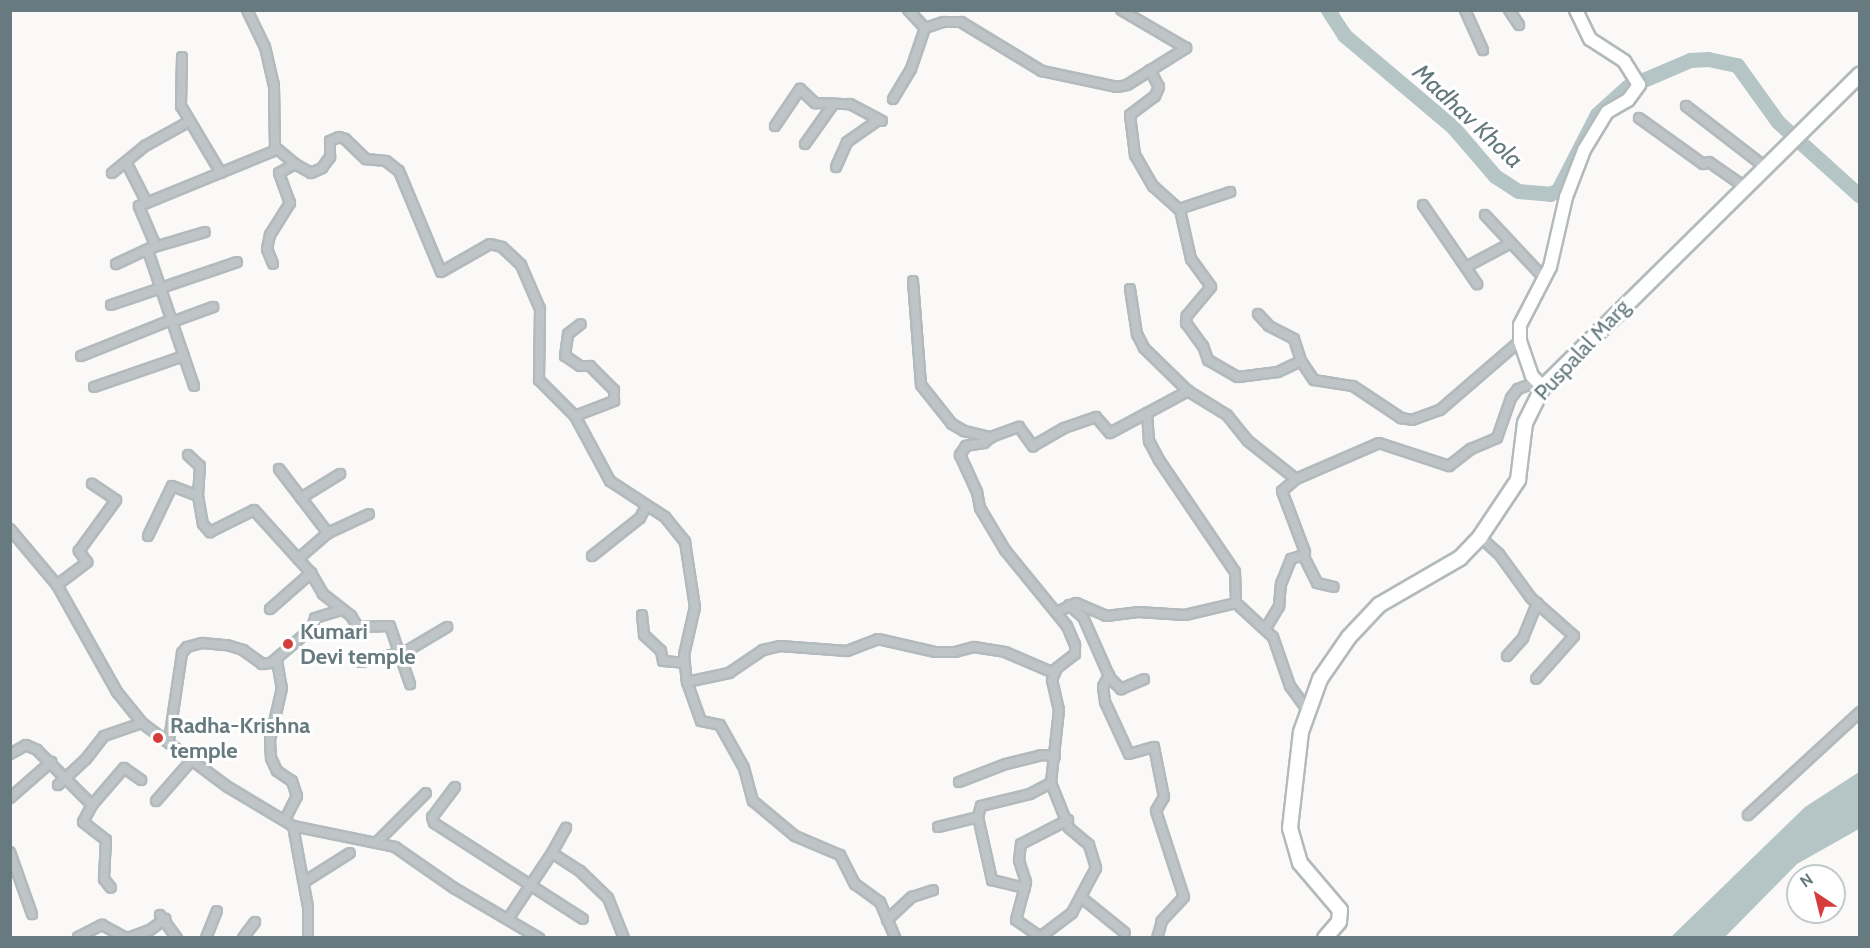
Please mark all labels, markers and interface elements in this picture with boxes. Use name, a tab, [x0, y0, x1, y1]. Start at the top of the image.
water label: Madhav Khola	[1407, 58, 1529, 174]
street label: Puspalal Marg	[1529, 294, 1635, 406]
place label: Kumari Devi temple	[300, 618, 416, 670]
marker: Kumari Devi temple	[281, 637, 295, 651]
place label: Radha-Krishna temple	[170, 712, 310, 764]
marker: Radha-Krishna temple	[151, 731, 165, 745]
north arrow	[1786, 864, 1846, 924]
text: N	[1796, 869, 1817, 892]

